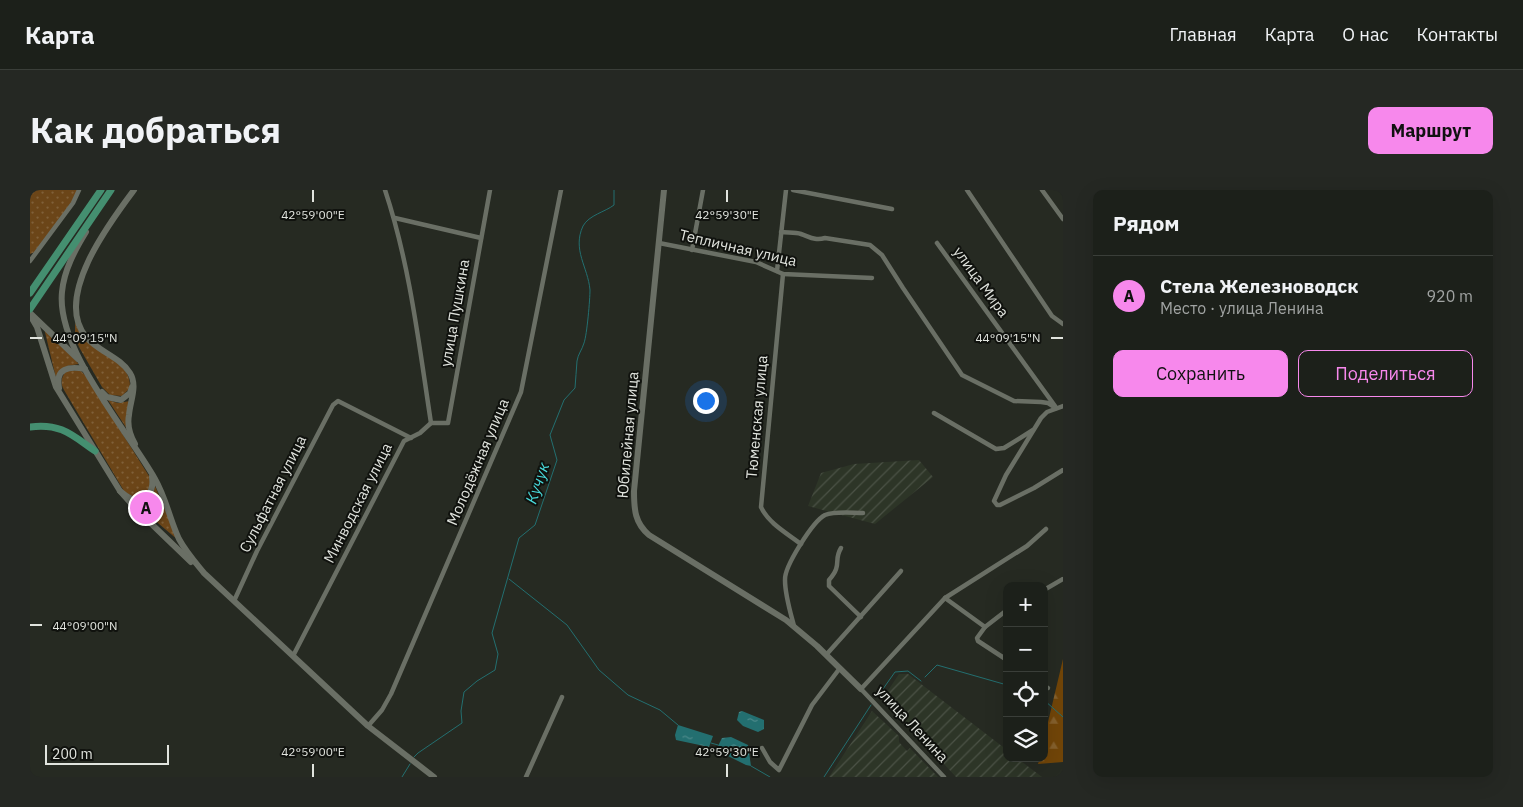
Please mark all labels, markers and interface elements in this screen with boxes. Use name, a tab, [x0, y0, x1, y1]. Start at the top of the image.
text: Карта	[25, 19, 95, 51]
text: Главная	[1169, 23, 1237, 46]
text: Карта	[1265, 23, 1314, 46]
text: О нас	[1342, 23, 1389, 46]
text: Контакты	[1417, 23, 1498, 46]
text: Как добраться	[30, 107, 281, 153]
button: Маршрут	[1368, 107, 1493, 154]
text: 42°59'00"E	[281, 207, 345, 222]
text: 42°59'30"E	[695, 207, 759, 222]
text: Рядом	[1113, 209, 1180, 237]
street label: Тепличная улица	[678, 225, 799, 270]
street label: улица Мира	[949, 243, 1013, 321]
street label: улица Пушкина	[436, 258, 473, 368]
text: Стела Железноводск	[1160, 274, 1359, 298]
text: A	[1124, 286, 1134, 306]
text: 920 m	[1426, 286, 1473, 306]
text: Место · улица Ленина	[1160, 298, 1324, 318]
text: 44°09'15"N	[52, 330, 118, 345]
text: 44°09'15"N	[975, 330, 1041, 345]
button: Сохранить	[1113, 350, 1288, 397]
button: Поделиться	[1298, 350, 1473, 397]
street label: Тюменская улица	[742, 354, 771, 479]
street label: Юбилейная улица	[612, 371, 643, 499]
your location	[693, 388, 719, 414]
street label: Молодёжная улица	[442, 396, 513, 528]
street label: Сульфатная улица	[235, 432, 310, 556]
street label: Минводская улица	[319, 440, 396, 566]
water label: Кучук	[521, 459, 553, 506]
pin: A	[130, 489, 162, 527]
map controls	[1003, 582, 1048, 762]
button: +	[1003, 582, 1048, 627]
text: 44°09'00"N	[52, 618, 118, 633]
button: −	[1003, 627, 1048, 672]
button: locate	[1003, 672, 1048, 717]
street label: улица Ленина	[872, 681, 953, 766]
button: layers	[1003, 717, 1048, 762]
scale bar	[45, 742, 169, 765]
text: 42°59'00"E	[281, 744, 345, 759]
text: 42°59'30"E	[695, 744, 759, 759]
text: 200 m	[52, 745, 93, 763]

